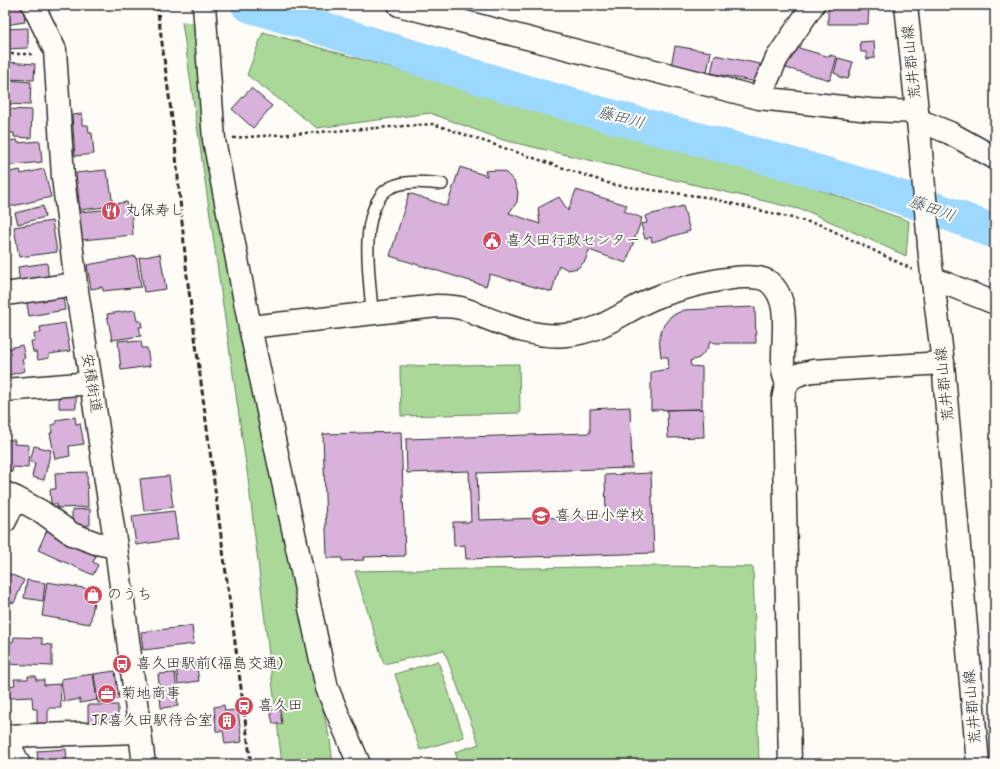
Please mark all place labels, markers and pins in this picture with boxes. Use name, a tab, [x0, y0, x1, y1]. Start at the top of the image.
restaurant icon: 丸保寿し	[100, 200, 122, 222]
place label: 丸保寿し	[125, 201, 185, 221]
public building icon: 喜久田行政センター	[481, 230, 503, 252]
place label: 喜久田行政センター	[506, 231, 640, 251]
school or university icon: 喜久田小学校	[530, 505, 552, 527]
place label: 喜久田小学校	[555, 506, 645, 526]
shop icon: のうち	[82, 584, 104, 606]
place label: のうち	[107, 585, 152, 605]
bus stop icon: 喜久田駅前(福島交通)	[111, 653, 133, 675]
place label: 喜久田駅前(福島交通)	[136, 654, 283, 674]
office icon: 菊地商事	[96, 683, 118, 705]
place label: 菊地商事	[121, 684, 181, 704]
station icon: 喜久田	[233, 695, 255, 717]
place label: 喜久田	[258, 696, 303, 716]
building icon: JR喜久田駅待合室	[216, 710, 238, 732]
place label: JR喜久田駅待合室	[91, 711, 213, 731]

